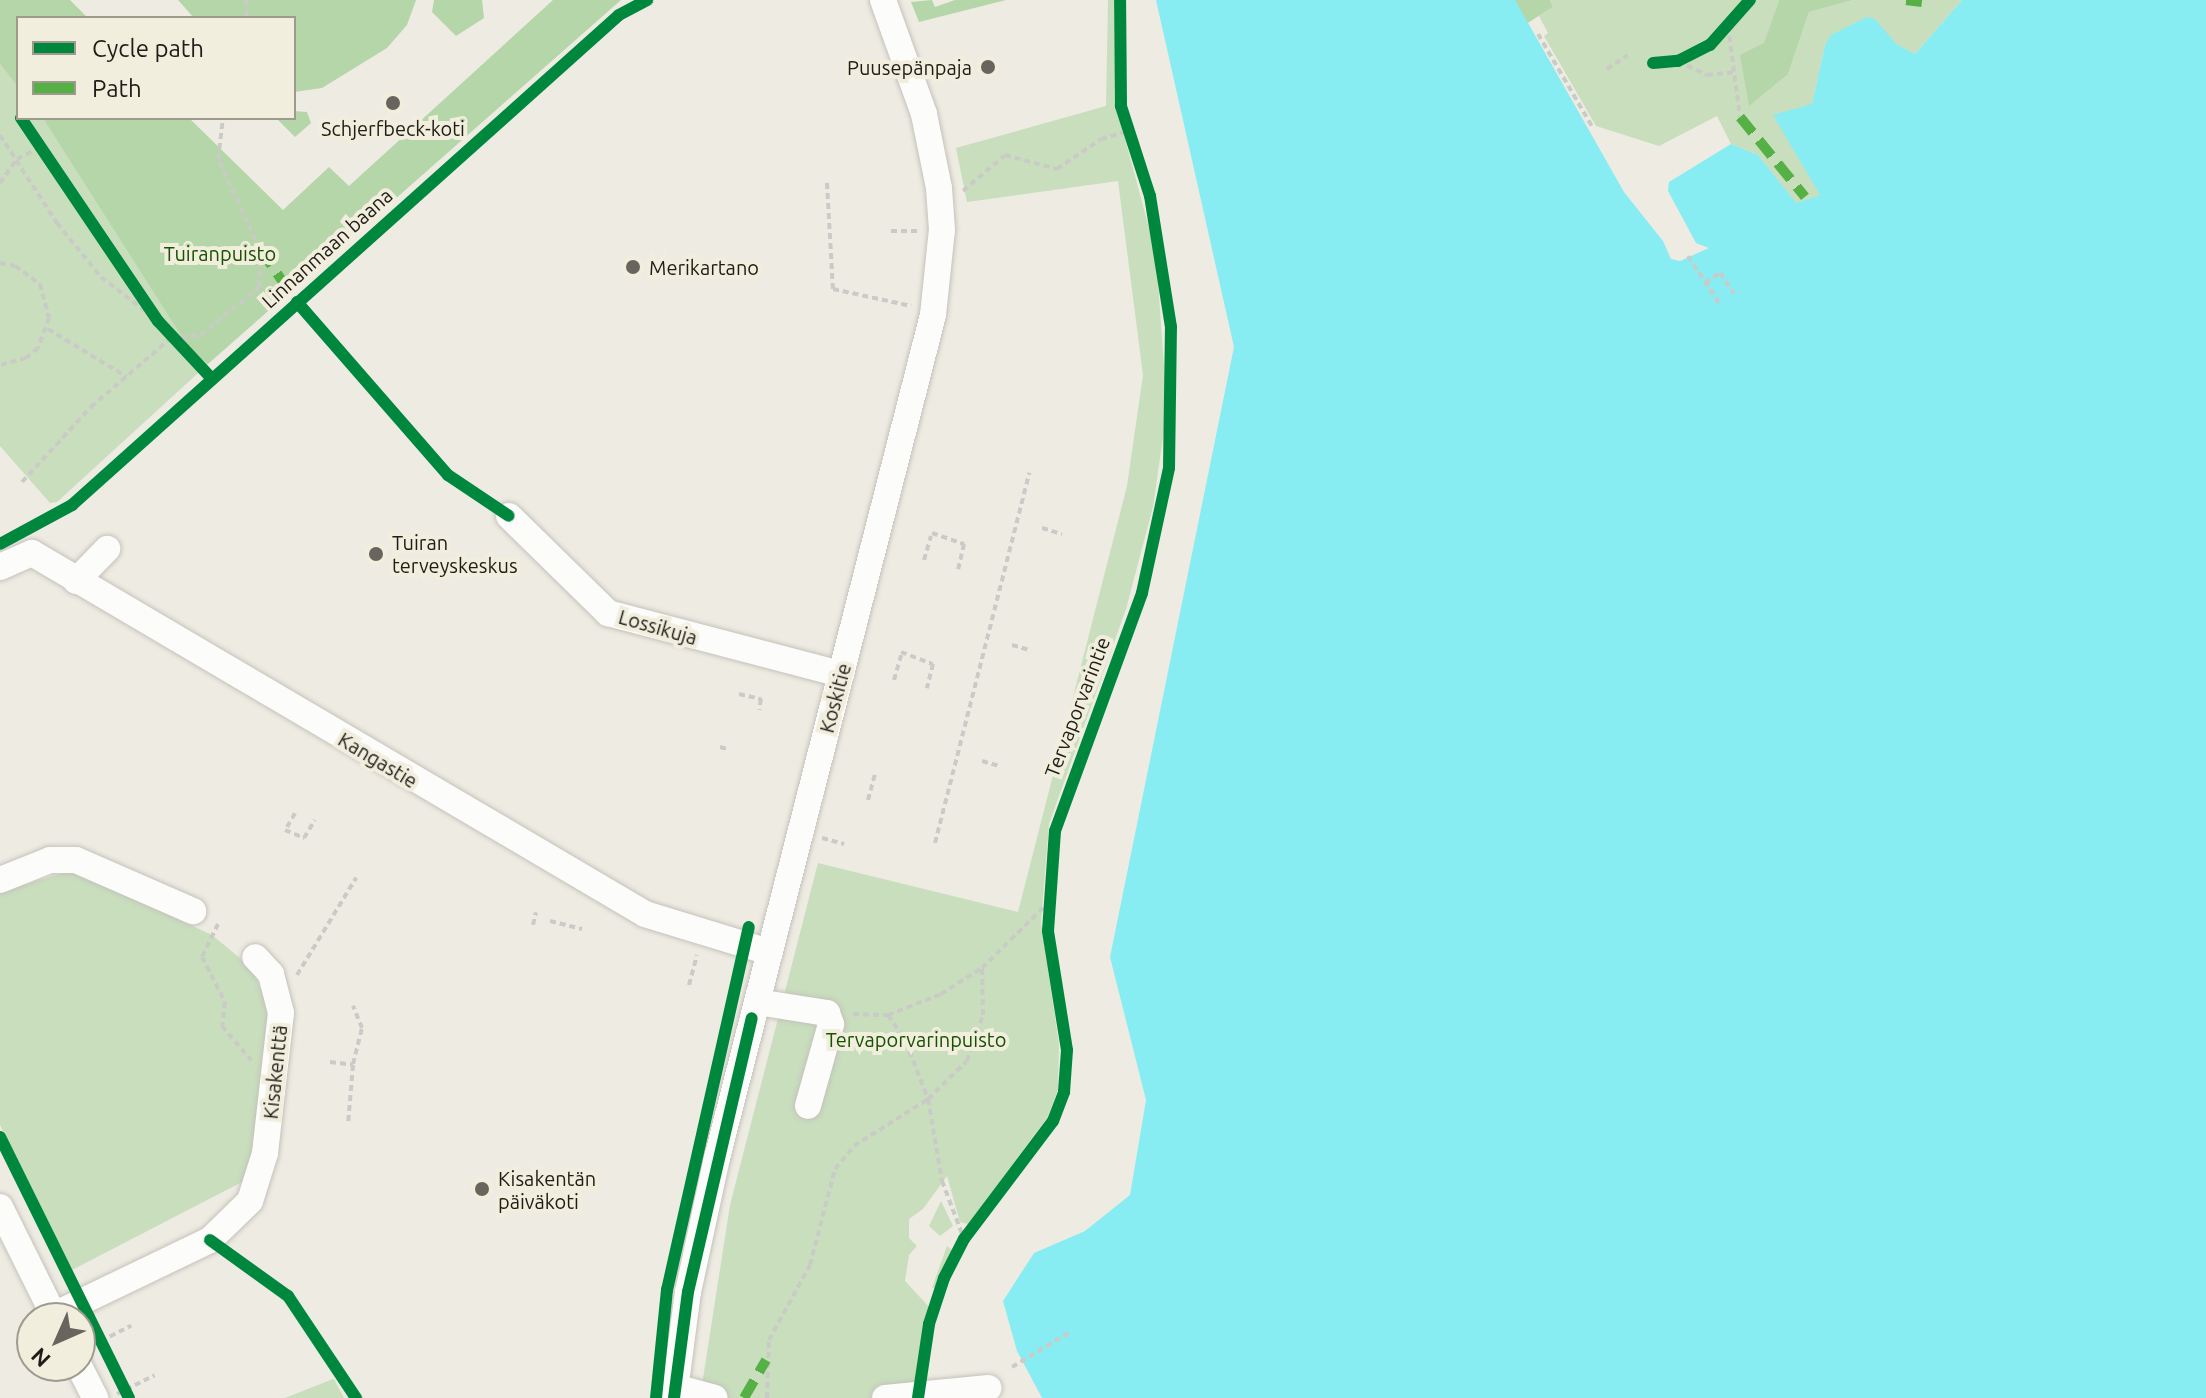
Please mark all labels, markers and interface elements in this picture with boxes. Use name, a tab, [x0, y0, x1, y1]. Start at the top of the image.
legend	[16, 16, 296, 120]
text: Cycle path	[92, 35, 204, 62]
place label: Puusepänpaja	[847, 55, 972, 79]
marker: Puusepänpaja	[979, 58, 997, 76]
text: Path	[92, 75, 142, 102]
marker: Schjerfbeck-koti	[384, 94, 402, 112]
place label: Schjerfbeck-koti	[321, 116, 465, 140]
street label: Linnanmaan baana	[257, 183, 397, 313]
park label: Tuiranpuisto	[164, 241, 276, 265]
place label: Merikartano	[649, 255, 759, 279]
marker: Merikartano	[624, 258, 642, 276]
place label: Tuiran terveyskeskus	[392, 530, 518, 577]
marker: Tuiran terveyskeskus	[367, 545, 385, 563]
street label: Lossikuja	[616, 604, 700, 650]
street label: Tervaporvarintie	[1039, 633, 1115, 781]
street label: Koskitie	[814, 661, 856, 735]
street label: Kangastie	[334, 727, 422, 793]
street label: Kisakenttä	[258, 1024, 292, 1120]
park label: Tervaporvarinpuisto	[826, 1027, 1006, 1051]
place label: Kisakentän päiväkoti	[498, 1166, 596, 1213]
marker: Kisakentän päiväkoti	[473, 1180, 491, 1198]
north arrow	[16, 1302, 96, 1382]
text: N	[25, 1343, 55, 1373]

